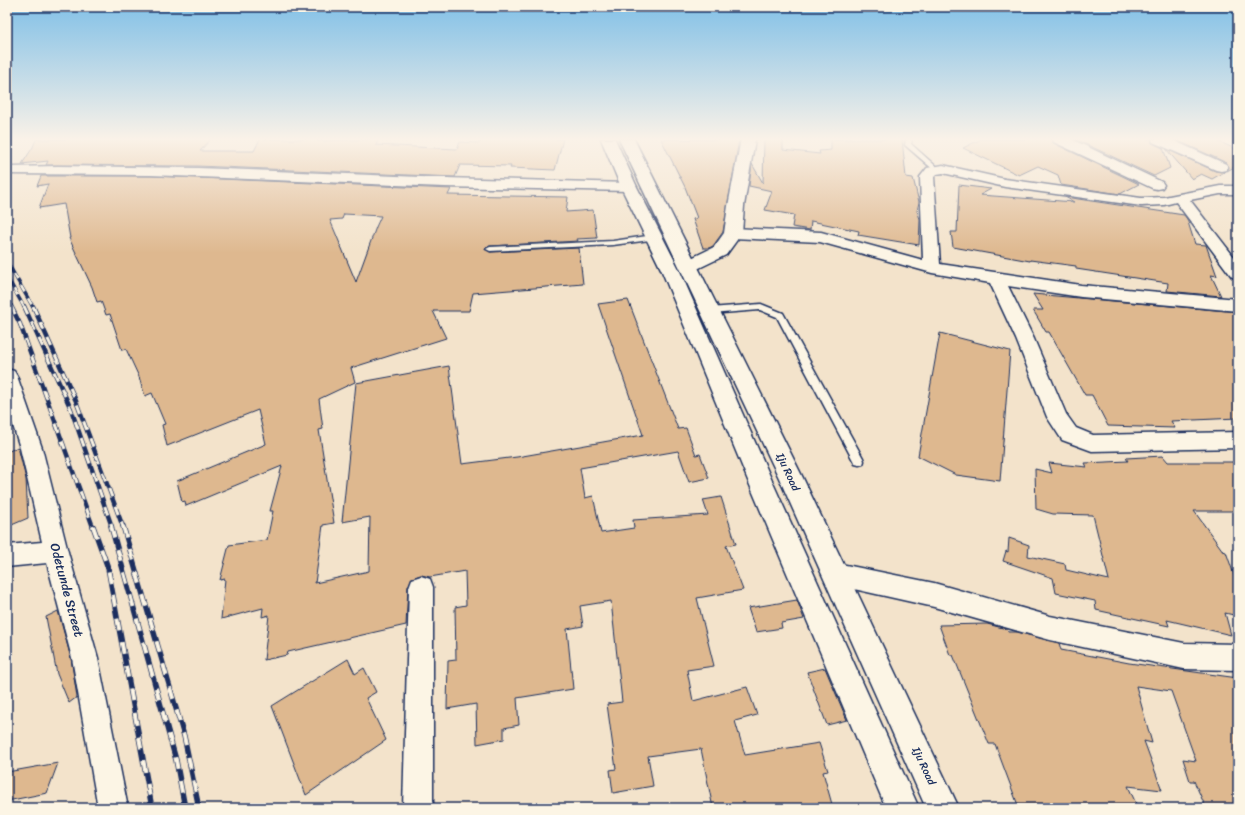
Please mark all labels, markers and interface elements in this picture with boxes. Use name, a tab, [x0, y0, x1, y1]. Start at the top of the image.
street label: Iju Road	[770, 449, 806, 495]
street label: Odetunde Street	[43, 540, 91, 640]
street label: Iju Road	[906, 743, 942, 789]

